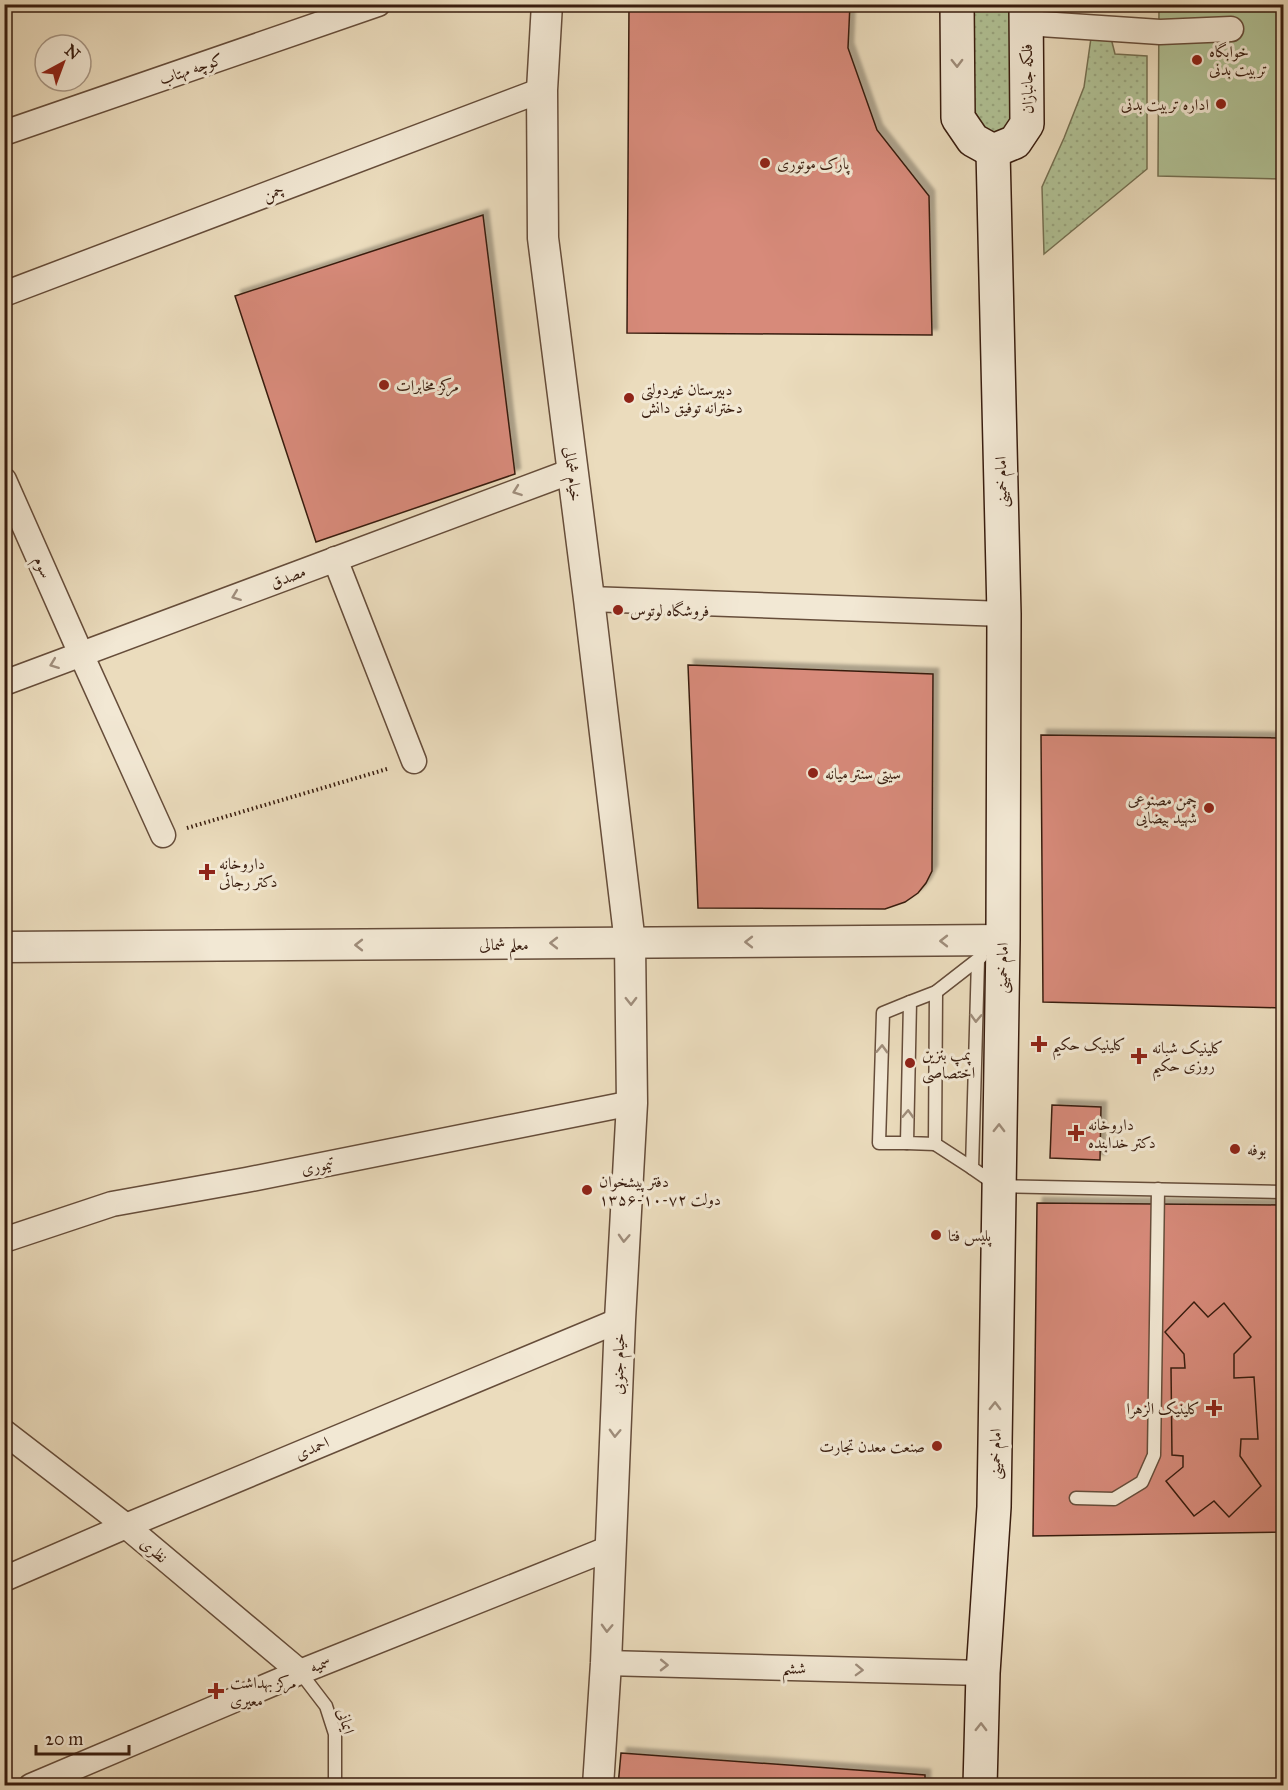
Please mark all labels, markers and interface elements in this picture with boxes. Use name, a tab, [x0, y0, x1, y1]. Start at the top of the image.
north arrow	[33, 33, 93, 93]
text: N	[61, 40, 84, 64]
place label: خوابگاه تربیت بدنی	[1209, 41, 1267, 79]
street label: فلکه جانبازان	[1017, 44, 1037, 114]
street label: کوچه مهتاب	[157, 49, 226, 91]
marker: خوابگاه تربیت بدنی	[1190, 53, 1204, 67]
one-way arrow	[951, 58, 964, 67]
place label: اداره تربیت بدنی	[1121, 95, 1209, 114]
marker: اداره تربیت بدنی	[1214, 97, 1228, 111]
place label: پارک موتوری	[777, 154, 850, 175]
marker: پارک موتوری	[758, 156, 772, 170]
street label: چمن	[260, 179, 287, 207]
place label: مرکز مخابرات	[396, 376, 459, 397]
marker: مرکز مخابرات	[377, 378, 391, 392]
place label: دبیرستان غیردولتی دخترانه توفیق دانش	[641, 380, 743, 418]
marker: دبیرستان غیردولتی دخترانه توفیق دانش	[622, 391, 636, 405]
street label: خیام شمالی	[555, 446, 586, 503]
street label: امام خمینی	[991, 456, 1016, 508]
one-way arrow	[512, 484, 523, 496]
street label: سوم	[25, 553, 56, 583]
street label: مصدق	[268, 562, 308, 592]
one-way arrow	[231, 589, 242, 601]
place label: فروشگاه لوتوس	[630, 600, 709, 621]
marker: فروشگاه لوتوس	[611, 603, 625, 617]
one-way arrow	[49, 657, 59, 670]
place label: سیتی سنتر میانه	[825, 764, 901, 785]
marker: سیتی سنتر میانه	[806, 766, 820, 780]
place label: چمن مصنوعی شهید بیضایی	[1128, 790, 1197, 828]
marker: چمن مصنوعی شهید بیضایی	[1202, 801, 1216, 815]
place label: داروخانه دکتر رجائی	[219, 854, 277, 891]
marker: داروخانه دکتر رجائی	[200, 865, 214, 879]
one-way arrow	[940, 934, 949, 947]
street label: معلم شمالی	[479, 935, 529, 961]
one-way arrow	[745, 936, 754, 948]
one-way arrow	[550, 937, 559, 950]
one-way arrow	[355, 939, 364, 951]
street label: امام خمینی	[992, 942, 1017, 994]
one-way arrow	[624, 997, 637, 1006]
one-way arrow	[970, 1014, 982, 1023]
marker: کلینیک حکیم	[1030, 1035, 1048, 1053]
place label: کلینیک حکیم	[1052, 1035, 1126, 1061]
place label: کلینیک شبانه روزی حکیم	[1152, 1038, 1223, 1082]
one-way arrow	[876, 1045, 889, 1054]
place label: پمپ بنزین اختصاصی	[922, 1045, 975, 1084]
marker: کلینیک شبانه روزی حکیم	[1130, 1047, 1148, 1065]
marker: پمپ بنزین اختصاصی	[903, 1056, 917, 1070]
one-way arrow	[901, 1109, 914, 1118]
place label: داروخانه دکتر خدابنده	[1088, 1115, 1156, 1153]
one-way arrow	[993, 1123, 1006, 1132]
marker: داروخانه دکتر خدابنده	[1069, 1126, 1083, 1140]
place label: بوفه	[1247, 1140, 1266, 1160]
marker: بوفه	[1228, 1142, 1242, 1156]
street label: تیموری	[299, 1153, 336, 1179]
place label: دفتر پیشخوان دولت ۷۲-۱۰-۱۳۵۶	[599, 1172, 721, 1209]
marker: دفتر پیشخوان دولت ۷۲-۱۰-۱۳۵۶	[580, 1183, 594, 1197]
place label: پلیس فتا	[948, 1226, 992, 1247]
marker: پلیس فتا	[929, 1228, 943, 1242]
one-way arrow	[618, 1234, 631, 1243]
street label: خیام جنوبی	[607, 1333, 634, 1395]
place label: کلینیک الزهرا	[1126, 1399, 1200, 1419]
marker: کلینیک الزهرا	[1205, 1399, 1223, 1417]
one-way arrow	[989, 1402, 1001, 1411]
one-way arrow	[609, 1428, 621, 1437]
street label: امام خمینی	[985, 1428, 1010, 1480]
street label: احمدی	[292, 1432, 332, 1464]
place label: صنعت معدن تجارت	[819, 1437, 925, 1456]
marker: صنعت معدن تجارت	[930, 1439, 944, 1453]
street label: نظری	[136, 1533, 171, 1568]
one-way arrow	[601, 1623, 614, 1632]
street label: سميه	[307, 1651, 333, 1677]
street label: ششم	[782, 1658, 806, 1685]
one-way arrow	[660, 1659, 669, 1671]
one-way arrow	[855, 1663, 864, 1676]
place label: مرکز بهداشت معیری	[230, 1673, 297, 1710]
marker: مرکز بهداشت معیری	[207, 1682, 225, 1700]
street label: ایمانی	[333, 1706, 359, 1736]
scale bar	[36, 1718, 129, 1756]
one-way arrow	[975, 1723, 988, 1732]
text: 20 m	[45, 1728, 83, 1750]

